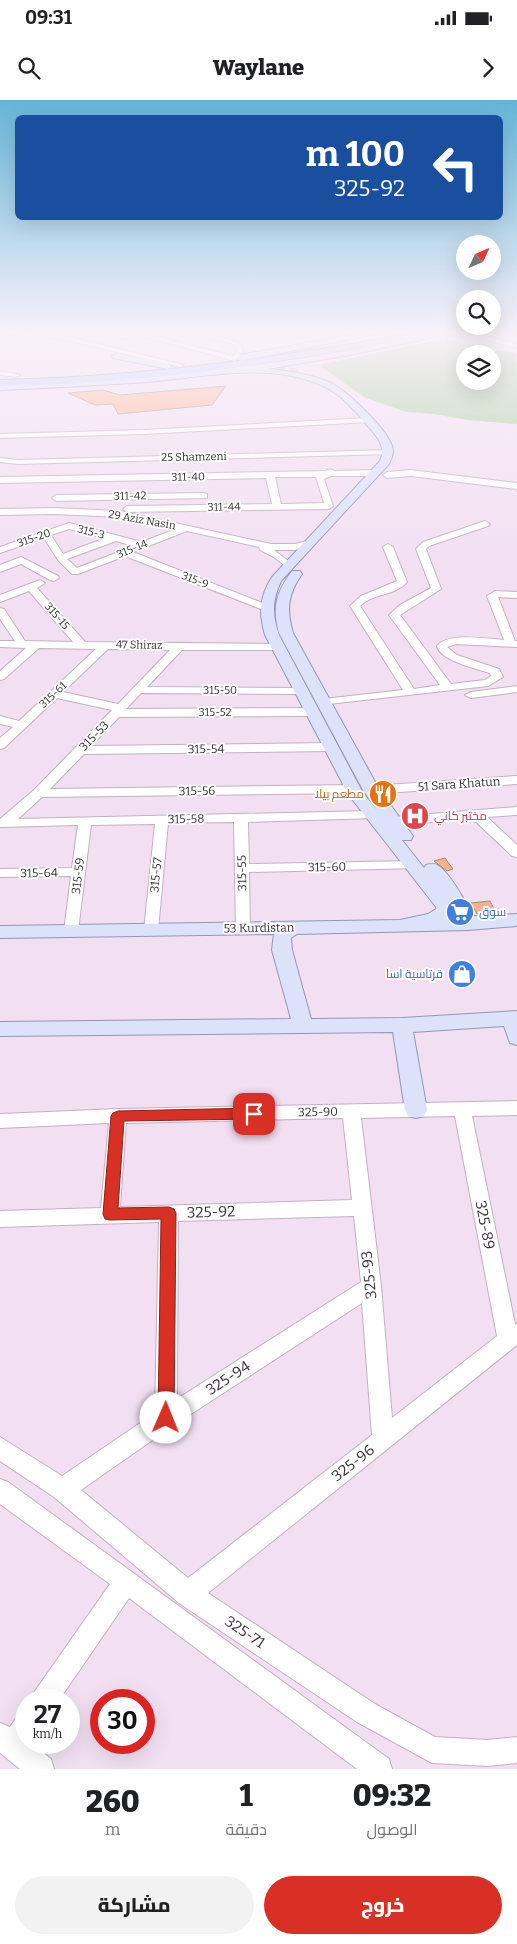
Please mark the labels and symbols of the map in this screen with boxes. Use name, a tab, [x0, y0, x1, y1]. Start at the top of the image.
north arrow	[456, 235, 501, 280]
street label: 25 Shamzeni	[161, 450, 228, 464]
street label: 311-40	[171, 470, 205, 484]
street label: 311-42	[114, 489, 146, 503]
street label: 311-44	[207, 500, 241, 514]
street label: 29 Aziz Nasin	[107, 508, 177, 532]
street label: 315-3	[76, 522, 106, 542]
street label: 315-20	[16, 526, 52, 550]
street label: 315-14	[115, 537, 150, 561]
street label: 315-9	[180, 569, 210, 591]
street label: 315-15	[42, 600, 72, 632]
street label: 47 Shiraz	[116, 638, 162, 652]
street label: 315-61	[37, 679, 70, 711]
street label: 315-50	[203, 684, 237, 697]
street label: 315-52	[199, 706, 231, 719]
street label: 315-53	[76, 718, 112, 754]
street label: 315-54	[188, 742, 224, 756]
street label: 51 Sara Khatun	[417, 774, 501, 794]
restaurant icon: مطعم بيلا	[368, 779, 398, 809]
street label: 315-56	[179, 784, 215, 798]
place label: مطعم بيلا	[315, 787, 364, 802]
hospital icon: مختبر كاني	[400, 801, 430, 831]
place label: مختبر كاني	[434, 809, 487, 826]
street label: 315-58	[167, 812, 205, 826]
street label: 315-55	[235, 855, 249, 891]
street label: 315-59	[69, 857, 87, 895]
street label: 315-57	[147, 857, 165, 893]
street label: 315-60	[308, 860, 346, 874]
street label: 315-64	[20, 866, 58, 880]
supermarket icon: سوق	[445, 897, 475, 927]
place label: سوق	[479, 905, 506, 919]
street label: 53 Kurdistan	[223, 920, 295, 936]
shop icon: قرتاسیة اسا	[447, 959, 477, 989]
place label: قرتاسیة اسا	[386, 967, 443, 981]
pin	[233, 1093, 275, 1135]
street label: 325-90	[298, 1105, 338, 1119]
street label: 325-89	[471, 1199, 499, 1251]
street label: 325-92	[186, 1202, 236, 1222]
street label: 325-93	[358, 1250, 380, 1300]
street label: 325-94	[203, 1357, 254, 1399]
position arrow	[139, 1391, 191, 1443]
street label: 325-96	[328, 1441, 378, 1485]
street label: 325-71	[222, 1612, 268, 1652]
speed limit sign: 30	[90, 1689, 155, 1754]

